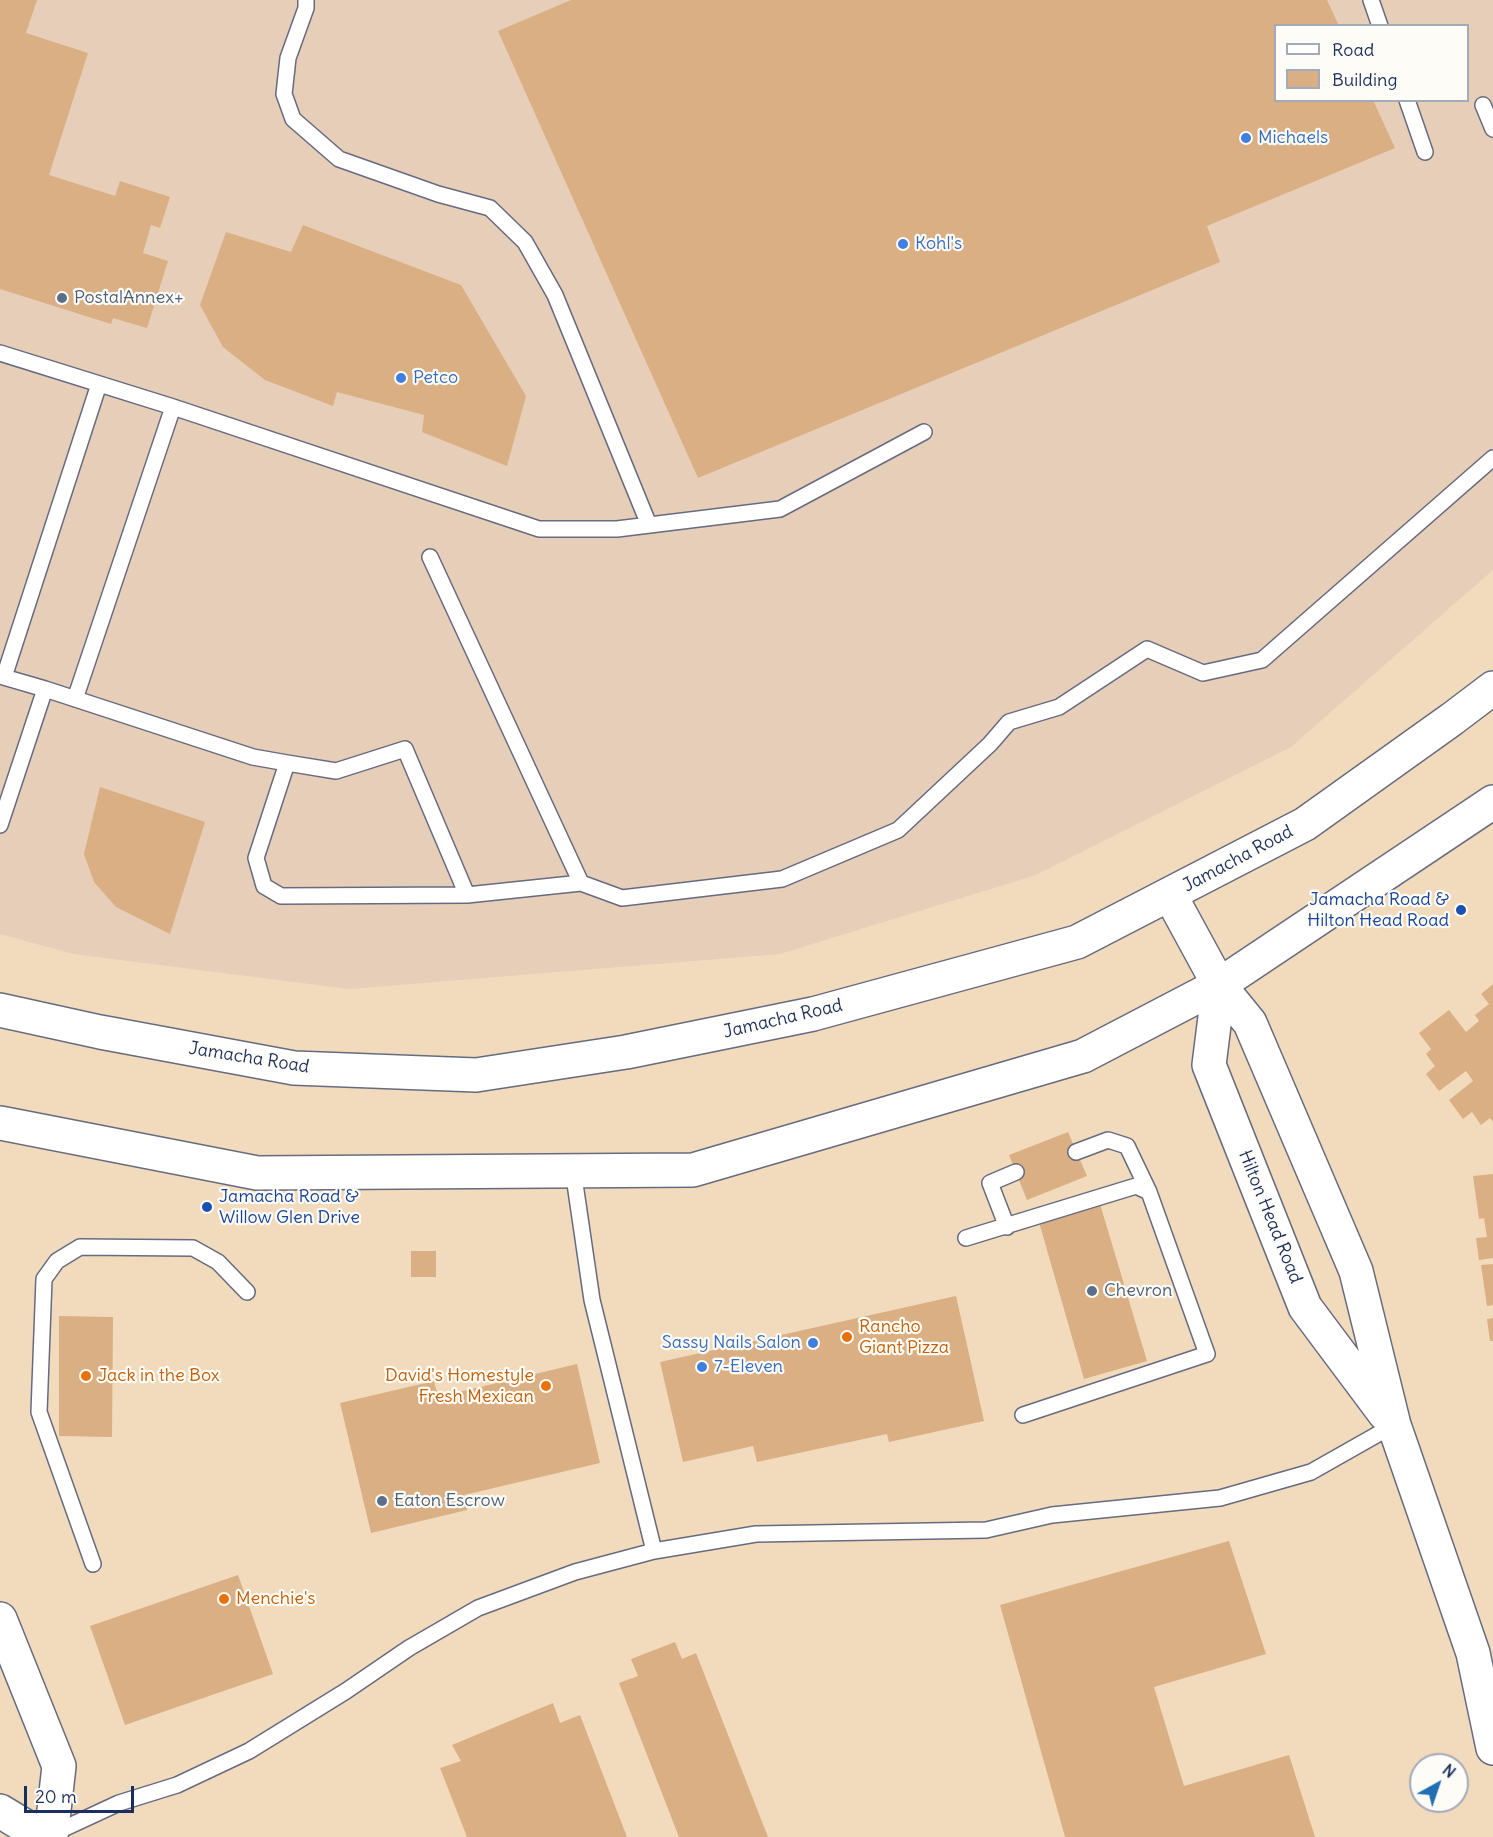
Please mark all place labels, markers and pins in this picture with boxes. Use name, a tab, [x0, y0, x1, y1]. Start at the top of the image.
place label: Michaels	[1258, 127, 1328, 149]
marker: Michaels	[1239, 131, 1253, 145]
place label: Kohl's	[915, 233, 962, 255]
marker: Kohl's	[896, 237, 910, 251]
place label: PostalAnnex+	[74, 287, 184, 309]
marker: PostalAnnex+	[55, 291, 69, 305]
place label: Petco	[413, 367, 458, 389]
marker: Petco	[394, 371, 408, 385]
place label: Jamacha Road & Hilton Head Road	[1307, 889, 1449, 932]
marker: Jamacha Road & Hilton Head Road	[1454, 903, 1468, 917]
place label: Jamacha Road & Willow Glen Drive	[219, 1186, 360, 1228]
marker: Jamacha Road & Willow Glen Drive	[200, 1200, 214, 1214]
place label: Chevron	[1104, 1280, 1172, 1302]
marker: Chevron	[1085, 1284, 1099, 1298]
place label: Rancho Giant Pizza	[859, 1316, 949, 1358]
marker: Rancho Giant Pizza	[840, 1330, 854, 1344]
place label: Sassy Nails Salon	[662, 1332, 801, 1354]
marker: Sassy Nails Salon	[806, 1336, 820, 1350]
place label: 7-Eleven	[714, 1356, 783, 1378]
marker: 7-Eleven	[695, 1360, 709, 1374]
place label: Jack in the Box	[98, 1365, 220, 1387]
place label: David's Homestyle Fresh Mexican	[385, 1365, 534, 1408]
marker: Jack in the Box	[79, 1369, 93, 1383]
marker: David's Homestyle Fresh Mexican	[539, 1379, 553, 1393]
place label: Eaton Escrow	[394, 1490, 505, 1512]
marker: Eaton Escrow	[375, 1494, 389, 1508]
place label: Menchie's	[236, 1588, 315, 1610]
marker: Menchie's	[217, 1592, 231, 1606]

